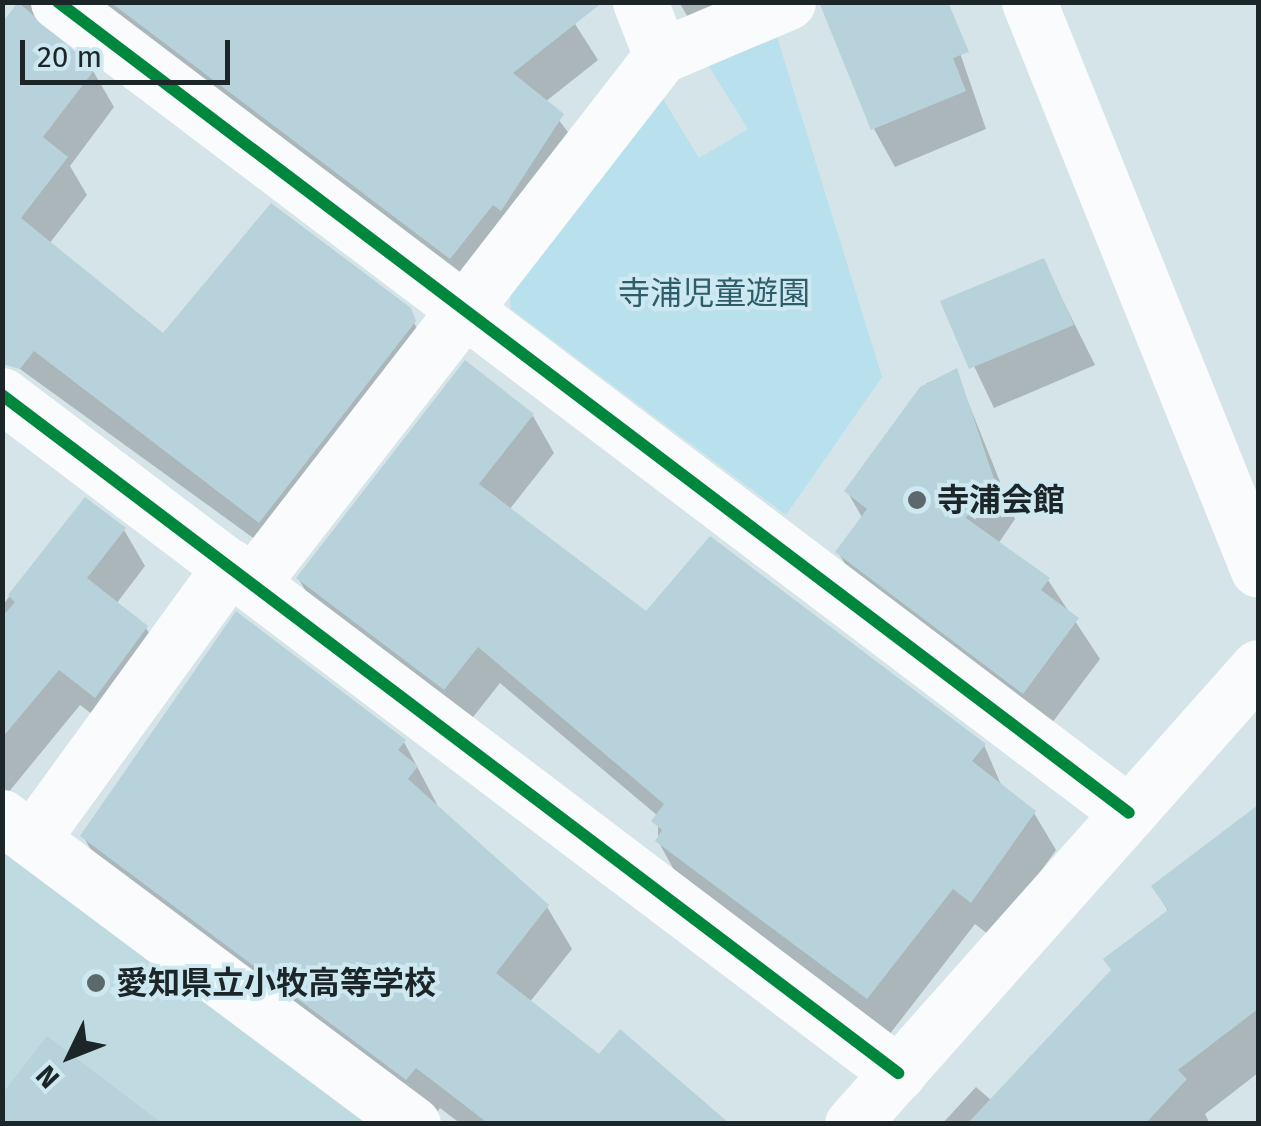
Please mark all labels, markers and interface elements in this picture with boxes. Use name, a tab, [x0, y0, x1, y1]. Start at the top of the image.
scale bar	[25, 20, 235, 82]
text: 20 m	[37, 39, 102, 75]
park label: 寺浦児童遊園	[618, 274, 810, 312]
place label: 寺浦会館	[937, 481, 1065, 519]
marker: 寺浦会館	[906, 489, 928, 511]
place label: 愛知県立小牧高等学校	[116, 964, 436, 1002]
marker: 愛知県立小牧高等学校	[85, 972, 107, 994]
north arrow	[20, 1006, 120, 1106]
text: N	[29, 1059, 66, 1095]

